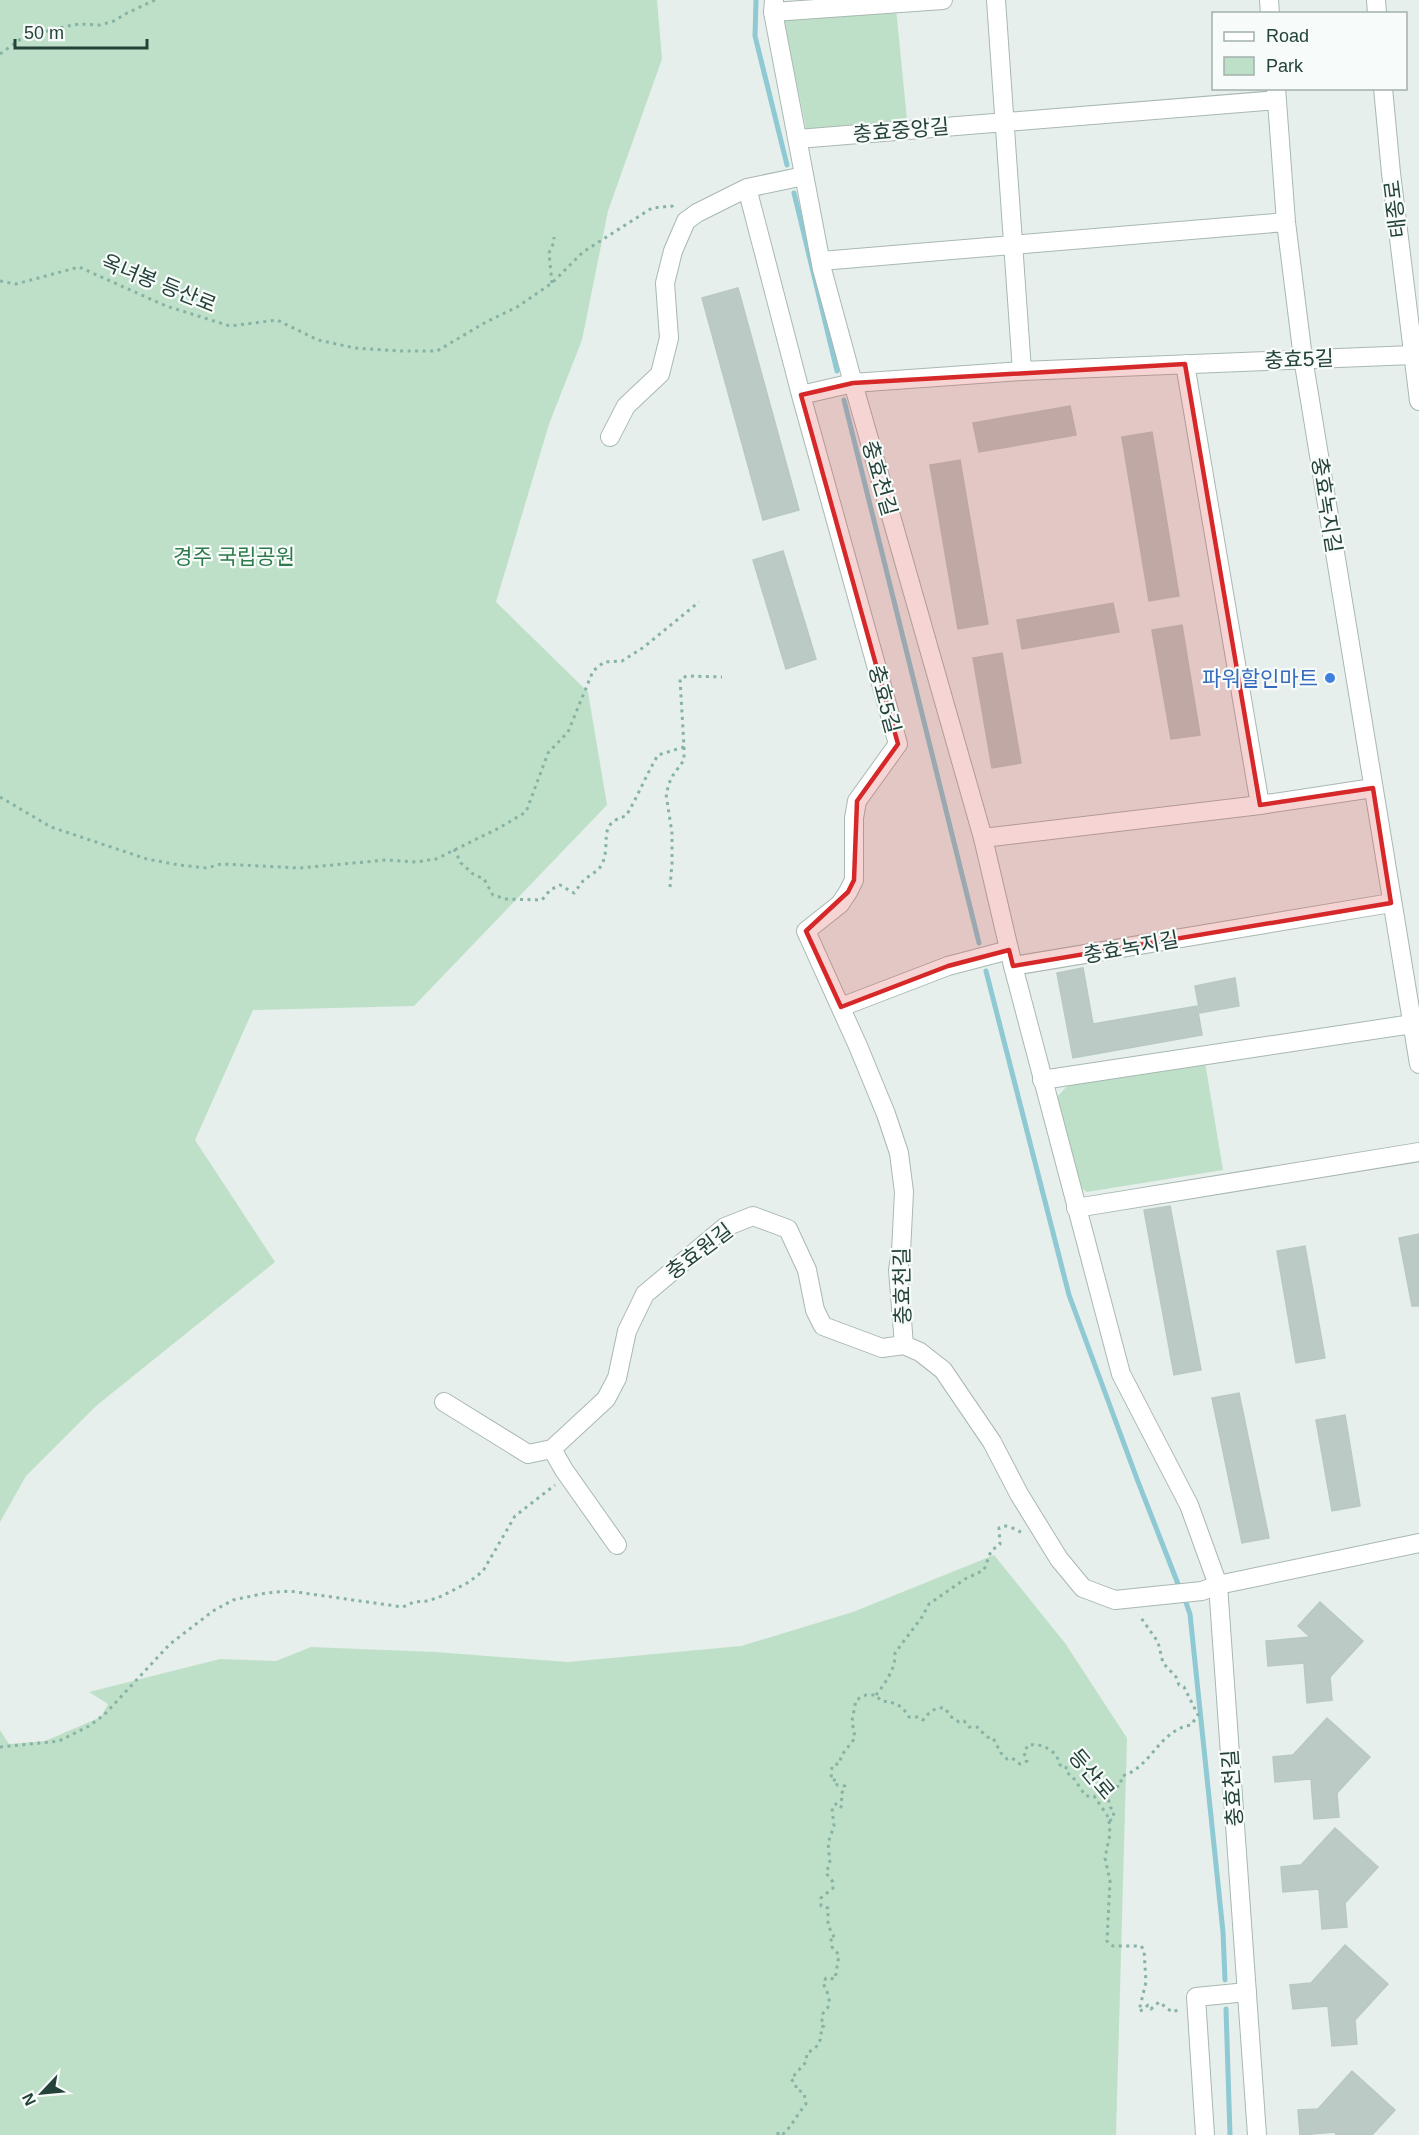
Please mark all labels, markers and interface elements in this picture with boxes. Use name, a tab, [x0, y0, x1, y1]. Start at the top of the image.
scale bar	[15, 12, 147, 50]
legend	[1212, 12, 1407, 90]
text: 50 m	[24, 23, 64, 43]
text: Road	[1266, 26, 1309, 46]
text: Park	[1266, 56, 1304, 76]
street label: 충효중앙길	[852, 114, 950, 146]
street label: 태종로	[1380, 179, 1410, 239]
street label: 옥녀봉 등산로	[98, 250, 220, 316]
street label: 충효5길	[1264, 346, 1334, 372]
street label: 충효천길	[858, 438, 902, 518]
street label: 충효녹지길	[1308, 455, 1346, 555]
park label: 경주 국립공원	[173, 545, 295, 568]
street label: 충효5길	[865, 662, 905, 736]
place label: 파워할인마트	[1202, 667, 1318, 690]
marker: 파워할인마트	[1323, 671, 1337, 685]
street label: 충효녹지길	[1081, 927, 1181, 967]
street label: 충효원길	[661, 1219, 737, 1283]
street label: 충효천길	[890, 1247, 914, 1325]
street label: 등산로	[1065, 1744, 1119, 1804]
street label: 충효천길	[1218, 1749, 1246, 1827]
north arrow	[12, 2063, 72, 2123]
text: N	[19, 2090, 39, 2108]

